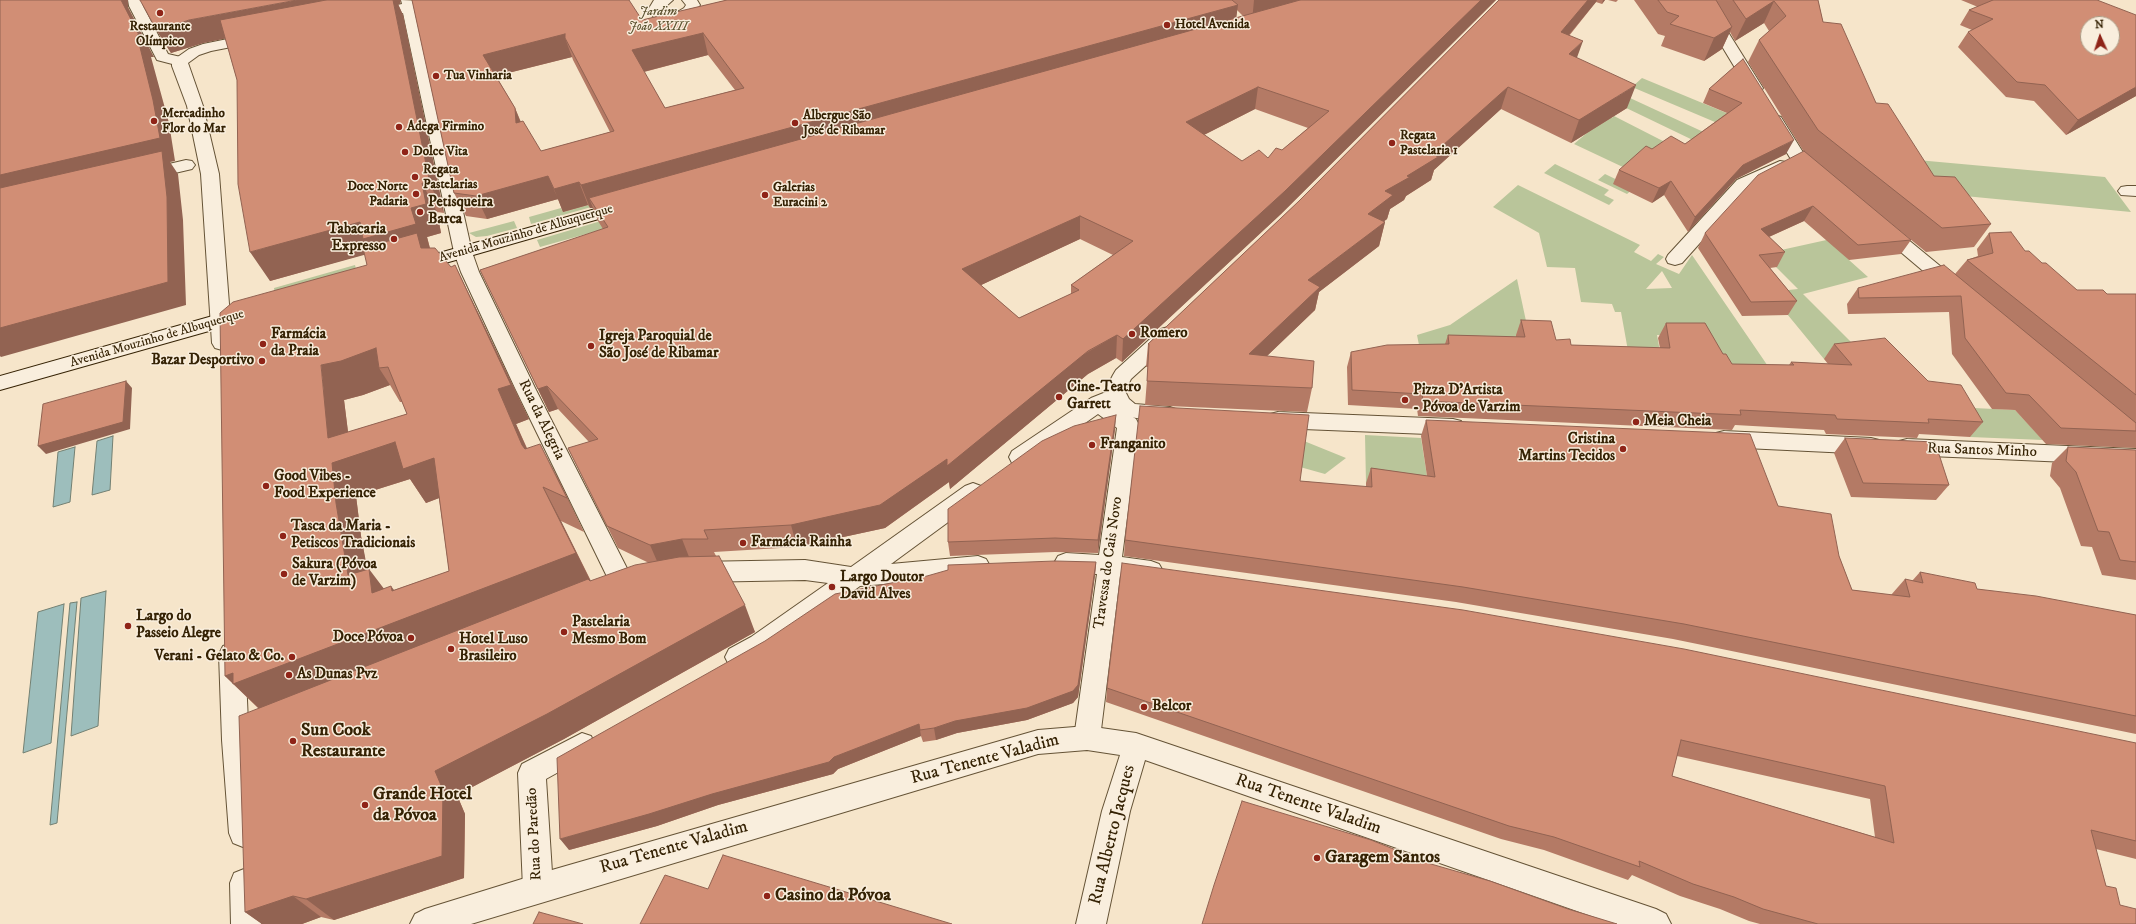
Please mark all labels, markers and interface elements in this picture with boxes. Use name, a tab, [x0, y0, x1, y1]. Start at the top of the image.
park label: Jardim João XXIII	[628, 4, 688, 35]
marker: Restaurante Olímpico	[155, 8, 165, 18]
north arrow	[2080, 16, 2120, 56]
place label: Hotel Avenida	[1175, 17, 1250, 33]
text: N	[2095, 18, 2104, 32]
place label: Restaurante Olímpico	[130, 19, 190, 50]
marker: Hotel Avenida	[1162, 20, 1172, 30]
place label: Tua Vinharia	[444, 68, 512, 84]
marker: Tua Vinharia	[431, 71, 441, 81]
place label: Mercadinho Flor do Mar	[162, 106, 226, 137]
place label: Albergue São José de Ribamar	[803, 108, 885, 139]
marker: Mercadinho Flor do Mar	[149, 116, 159, 126]
marker: Albergue São José de Ribamar	[790, 118, 800, 128]
place label: Adega Firmino	[407, 119, 484, 135]
marker: Adega Firmino	[394, 122, 404, 132]
place label: Regata Pastelaria 1	[1400, 128, 1458, 159]
marker: Regata Pastelaria 1	[1387, 138, 1397, 148]
place label: Dolce Vita	[413, 144, 468, 160]
marker: Dolce Vita	[400, 147, 410, 157]
place label: Regata Pastelarias	[423, 162, 477, 193]
marker: Regata Pastelarias	[410, 172, 420, 182]
place label: Doce Norte Padaria	[347, 179, 408, 210]
place label: Galerias Euracini 2	[773, 180, 827, 211]
marker: Doce Norte Padaria	[411, 189, 421, 199]
marker: Galerias Euracini 2	[760, 190, 770, 200]
place label: Petisqueira Barca	[428, 194, 493, 229]
street label: Avenida Mouzinho de Albuquerque	[437, 202, 615, 266]
marker: Petisqueira Barca	[415, 207, 425, 217]
place label: Tabacaria Expresso	[328, 221, 386, 256]
marker: Tabacaria Expresso	[389, 234, 399, 244]
street label: Avenida Mouzinho de Albuquerque	[68, 307, 246, 371]
place label: Romero	[1140, 325, 1188, 343]
place label: Farmácia da Praia	[271, 326, 326, 361]
place label: Igreja Paroquial de São José de Ribamar	[599, 328, 719, 363]
marker: Romero	[1127, 329, 1137, 339]
marker: Farmácia da Praia	[258, 339, 268, 349]
marker: Igreja Paroquial de São José de Ribamar	[586, 341, 596, 351]
place label: Bazar Desportivo	[151, 352, 254, 370]
marker: Bazar Desportivo	[257, 356, 267, 366]
street label: Rua da Alegria	[514, 377, 568, 463]
place label: Cine-Teatro Garrett	[1067, 379, 1141, 414]
place label: Pizza D'Artista - Póvoa de Varzim	[1413, 382, 1521, 417]
marker: Cine-Teatro Garrett	[1054, 392, 1064, 402]
marker: Pizza D'Artista - Póvoa de Varzim	[1400, 395, 1410, 405]
place label: Meia Cheia	[1644, 413, 1711, 431]
marker: Meia Cheia	[1631, 417, 1641, 427]
place label: Cristina Martins Tecidos	[1518, 431, 1615, 466]
place label: Franganito	[1100, 436, 1166, 454]
marker: Franganito	[1087, 440, 1097, 450]
street label: Rua Santos Minho	[1927, 440, 2037, 462]
marker: Cristina Martins Tecidos	[1618, 444, 1628, 454]
place label: Good Vibes - Food Experience	[274, 468, 376, 503]
marker: Good Vibes - Food Experience	[261, 481, 271, 491]
street label: Travessa do Cais Novo	[1091, 496, 1127, 630]
place label: Tasca da Maria - Petiscos Tradicionais	[291, 518, 415, 553]
marker: Tasca da Maria - Petiscos Tradicionais	[278, 531, 288, 541]
place label: Farmácia Rainha	[751, 534, 852, 552]
marker: Farmácia Rainha	[738, 538, 748, 548]
place label: Sakura (Póvoa de Varzim)	[292, 556, 377, 591]
marker: Sakura (Póvoa de Varzim)	[279, 569, 289, 579]
place label: Largo Doutor David Alves	[840, 569, 924, 604]
marker: Largo Doutor David Alves	[827, 582, 837, 592]
place label: Largo do Passeio Alegre	[136, 608, 221, 643]
place label: Pastelaria Mesmo Bom	[572, 614, 647, 649]
marker: Largo do Passeio Alegre	[123, 621, 133, 631]
marker: Pastelaria Mesmo Bom	[559, 627, 569, 637]
place label: Doce Póvoa	[333, 629, 403, 647]
place label: Hotel Luso Brasileiro	[459, 631, 528, 666]
marker: Doce Póvoa	[406, 633, 416, 643]
marker: Hotel Luso Brasileiro	[446, 644, 456, 654]
place label: Verani - Gelato & Co.	[154, 648, 284, 666]
marker: Verani - Gelato & Co.	[287, 652, 297, 662]
place label: As Dunas Pvz	[297, 666, 377, 684]
marker: As Dunas Pvz	[284, 670, 294, 680]
place label: Belcor	[1152, 698, 1191, 716]
marker: Belcor	[1139, 702, 1149, 712]
place label: Sun Cook Restaurante	[301, 720, 385, 762]
street label: Rua Tenente Valadim	[908, 730, 1062, 790]
marker: Sun Cook Restaurante	[288, 736, 298, 746]
street label: Rua Alberto Jacques	[1085, 763, 1141, 907]
street label: Rua Tenente Valadim	[1232, 770, 1384, 840]
place label: Grande Hotel da Póvoa	[373, 784, 472, 826]
street label: Rua do Paredão	[524, 787, 546, 881]
marker: Grande Hotel da Póvoa	[360, 800, 370, 810]
street label: Rua Tenente Valadim	[598, 817, 750, 879]
place label: Garagem Santos	[1325, 847, 1440, 869]
marker: Garagem Santos	[1312, 853, 1322, 863]
place label: Casino da Póvoa	[775, 885, 891, 907]
marker: Casino da Póvoa	[762, 891, 772, 901]

